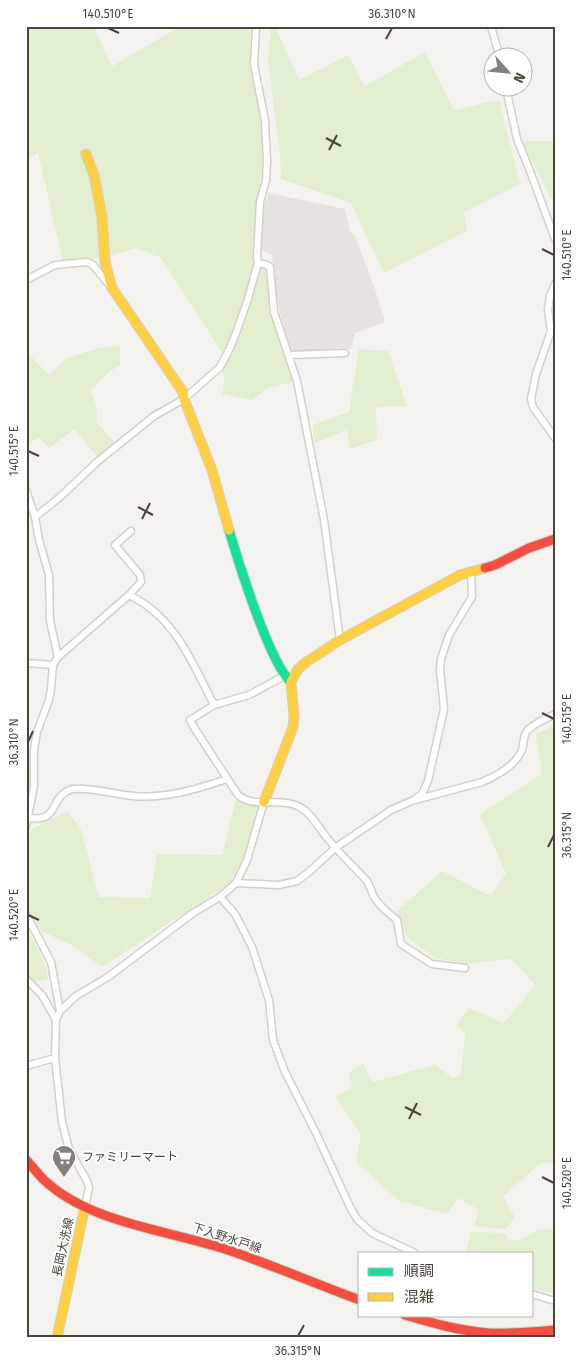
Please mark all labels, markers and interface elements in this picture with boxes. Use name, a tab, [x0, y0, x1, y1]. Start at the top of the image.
text: 140.510°E	[82, 7, 134, 21]
text: 36.310°N	[368, 7, 416, 21]
north arrow	[484, 48, 534, 98]
text: N	[509, 70, 529, 86]
text: 140.510°E	[560, 229, 574, 281]
text: 140.515°E	[7, 426, 21, 476]
text: 140.515°E	[560, 694, 574, 744]
text: 36.310°N	[7, 718, 21, 766]
text: 36.315°N	[560, 812, 574, 858]
text: 140.520°E	[7, 889, 21, 941]
supermarket icon: ファミリーマート	[51, 1144, 77, 1178]
place label: ファミリーマート	[82, 1150, 178, 1164]
text: 140.520°E	[560, 1157, 574, 1209]
street label: 長岡大洗線	[50, 1216, 76, 1278]
street label: 下入野水戸線	[191, 1220, 263, 1256]
legend	[358, 1252, 534, 1316]
text: 順調	[404, 1262, 434, 1280]
text: 混雑	[404, 1288, 434, 1306]
text: 36.315°N	[275, 1344, 321, 1358]

